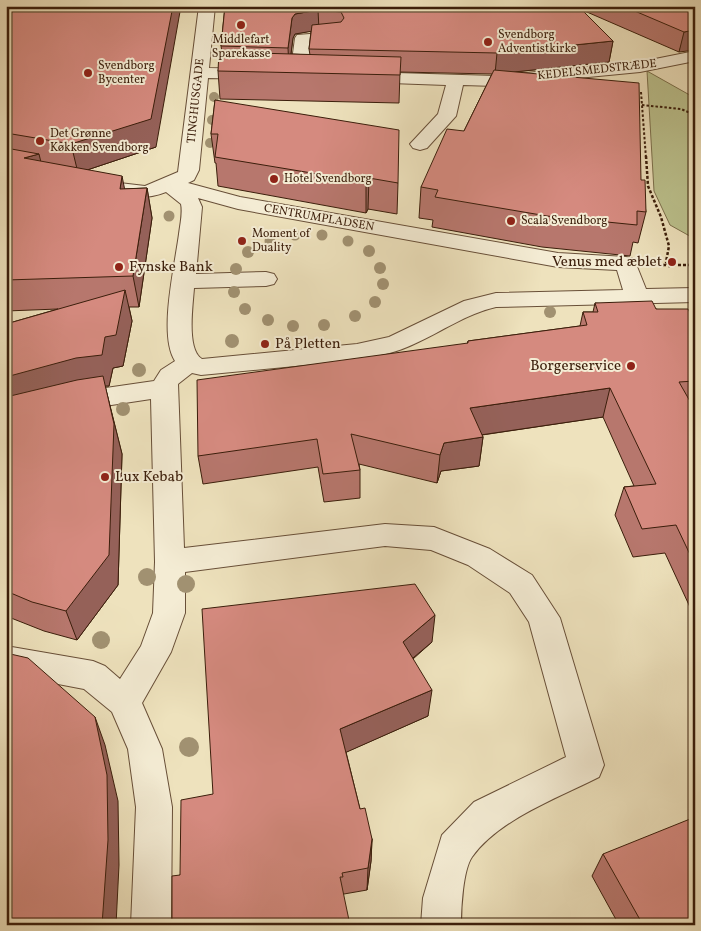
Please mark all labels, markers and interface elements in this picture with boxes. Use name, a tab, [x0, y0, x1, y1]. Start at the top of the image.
marker: Middlefart Sparekasse	[235, 19, 247, 31]
place label: Svendborg Adventistkirke	[498, 27, 577, 57]
place label: Middlefart Sparekasse	[212, 32, 271, 62]
marker: Svendborg Adventistkirke	[482, 36, 494, 48]
street label: KEDELSMEDSTRÆDE	[537, 56, 657, 84]
place label: Svendborg Bycenter	[98, 58, 155, 88]
street label: TINGHUSGADE	[184, 58, 208, 144]
marker: Svendborg Bycenter	[82, 67, 94, 79]
place label: Det Grønne Køkken Svendborg	[50, 126, 149, 156]
marker: Det Grønne Køkken Svendborg	[34, 135, 46, 147]
place label: Hotel Svendborg	[284, 171, 372, 187]
marker: Hotel Svendborg	[268, 173, 280, 185]
street label: CENTRUMPLADSEN	[263, 200, 376, 236]
place label: Scala Svendborg	[521, 213, 608, 229]
marker: Scala Svendborg	[505, 215, 517, 227]
place label: Moment of Duality	[252, 226, 312, 256]
marker: Moment of Duality	[236, 235, 248, 247]
place label: Venus med æblet	[552, 252, 662, 273]
marker: Venus med æblet	[666, 256, 678, 268]
place label: Fynske Bank	[129, 257, 213, 278]
marker: Fynske Bank	[113, 261, 125, 273]
place label: På Pletten	[275, 334, 341, 355]
marker: På Pletten	[259, 338, 271, 350]
place label: Borgerservice	[530, 356, 621, 377]
marker: Borgerservice	[625, 360, 637, 372]
place label: Lux Kebab	[115, 467, 183, 488]
marker: Lux Kebab	[99, 471, 111, 483]

